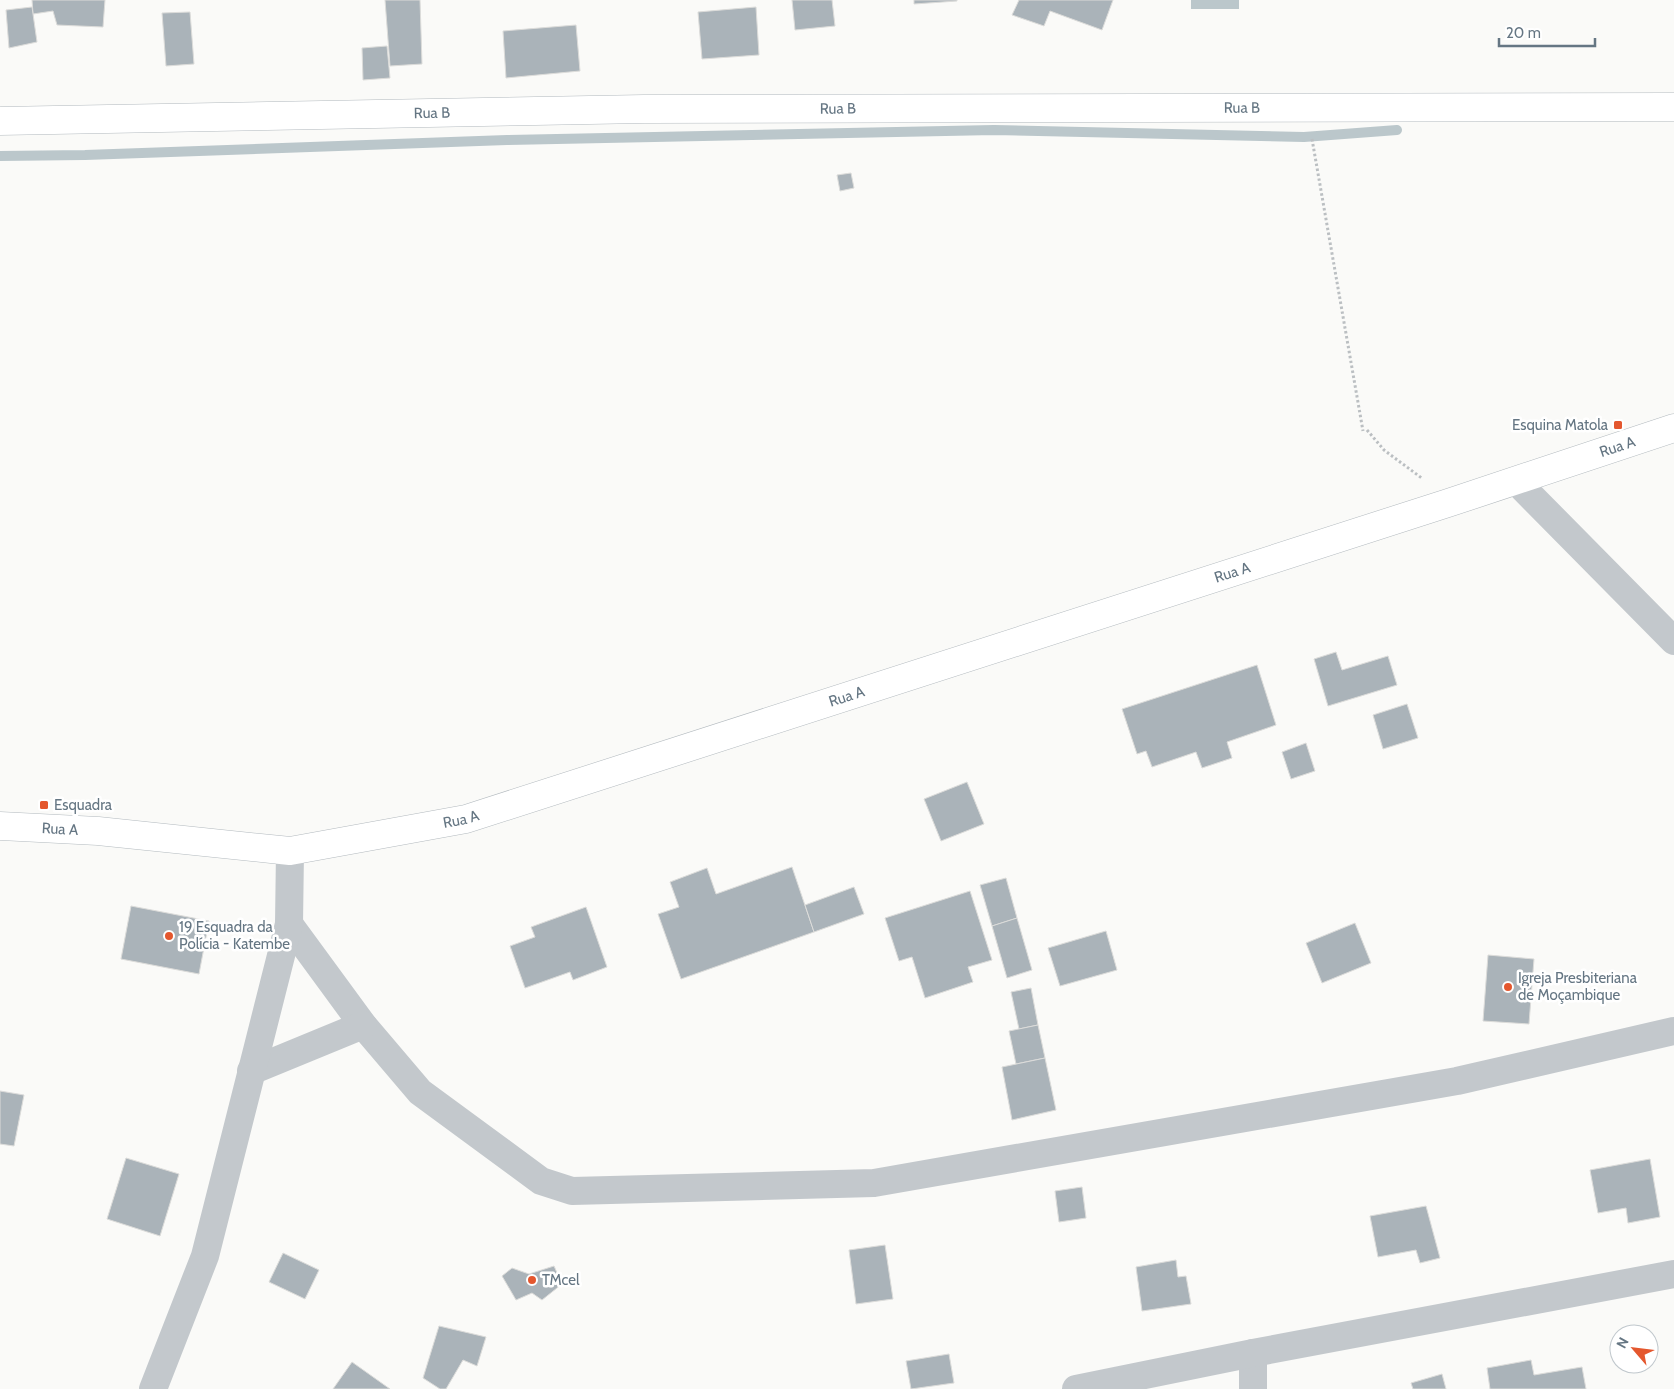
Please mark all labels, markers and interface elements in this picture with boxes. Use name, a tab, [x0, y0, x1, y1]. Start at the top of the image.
scale bar	[1499, 15, 1595, 47]
text: 20 m	[1506, 24, 1541, 42]
street label: Rua B	[1224, 99, 1260, 117]
street label: Rua B	[820, 100, 856, 118]
street label: Rua B	[414, 104, 450, 122]
place label: Esquina Matola	[1512, 416, 1609, 434]
marker: Esquina Matola	[1612, 419, 1624, 431]
street label: Rua A	[1597, 432, 1638, 461]
street label: Rua A	[1212, 558, 1253, 587]
street label: Rua A	[827, 682, 868, 711]
place label: Esquadra	[54, 796, 113, 814]
marker: Esquadra	[38, 799, 50, 811]
street label: Rua A	[441, 806, 482, 832]
street label: Rua A	[41, 819, 79, 839]
place label: 19 Esquadra da Polícia - Katembe	[179, 918, 290, 953]
marker: 19 Esquadra da Polícia - Katembe	[163, 930, 175, 942]
place label: Igreja Presbiteriana de Moçambique	[1518, 969, 1638, 1004]
marker: Igreja Presbiteriana de Moçambique	[1502, 981, 1514, 993]
place label: TMcel	[542, 1271, 580, 1289]
marker: TMcel	[526, 1274, 538, 1286]
north arrow	[1609, 1324, 1659, 1374]
text: N	[1612, 1334, 1633, 1351]

